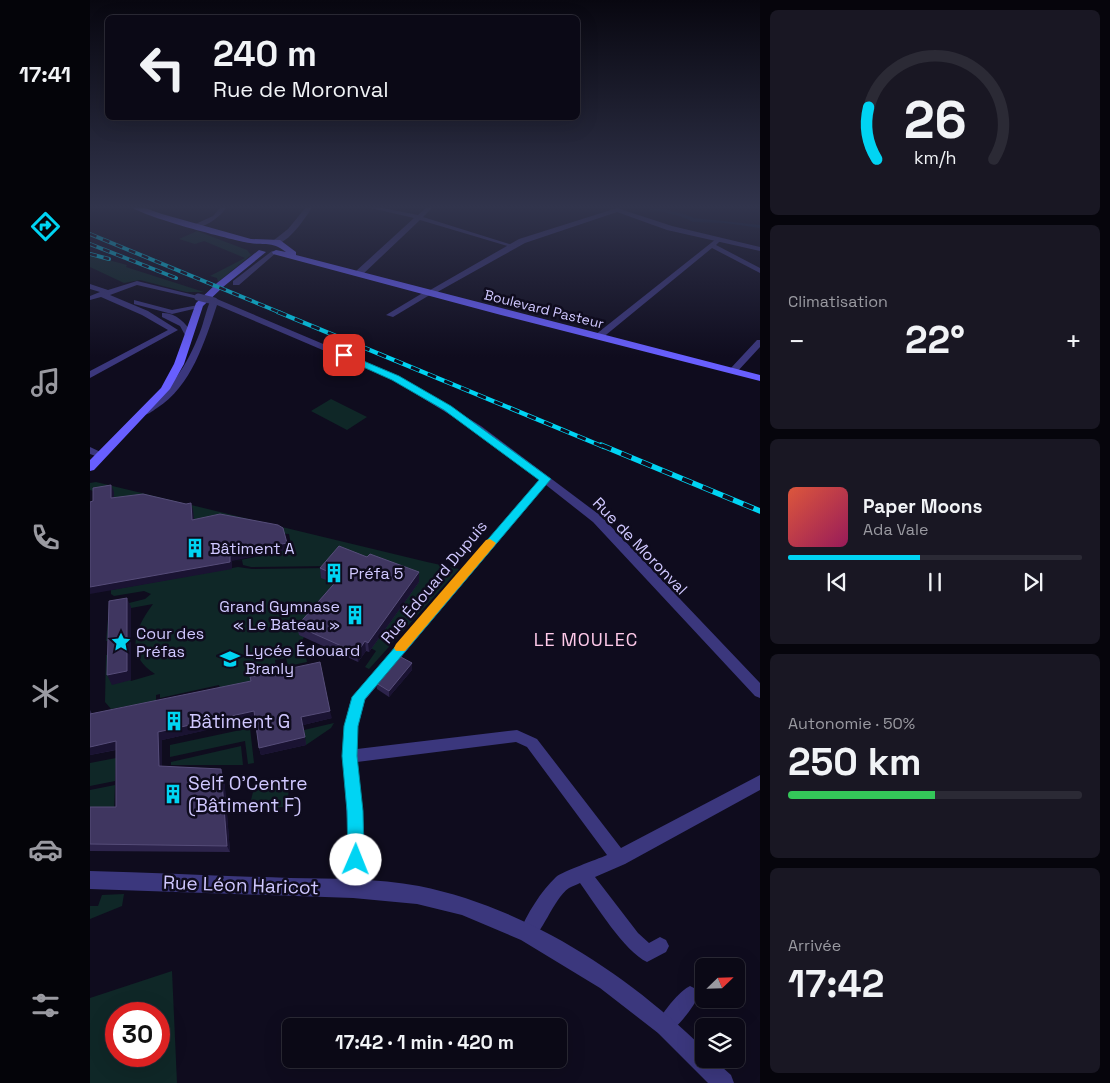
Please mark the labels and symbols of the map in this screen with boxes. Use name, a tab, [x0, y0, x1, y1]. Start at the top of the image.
street label: Boulevard Pasteur	[482, 285, 606, 333]
pin	[323, 334, 365, 376]
street label: Rue de Moronval	[588, 493, 692, 599]
street label: Rue Édouard Dupuis	[376, 516, 492, 648]
building icon: Bâtiment A	[184, 537, 206, 559]
place label: Bâtiment A	[210, 538, 295, 559]
building icon: Préfa 5	[323, 562, 345, 584]
place label: Préfa 5	[349, 563, 403, 584]
place label: Grand Gymnase « Le Bateau »	[219, 596, 340, 635]
building icon: Grand Gymnase « Le Bateau »	[344, 604, 366, 626]
place label: Cour des Préfas	[136, 623, 204, 662]
district label: LE MOULEC	[534, 628, 638, 651]
place icon: Cour des Préfas	[110, 631, 132, 653]
place label: Lycée Édouard Branly	[245, 640, 360, 679]
school or university icon: Lycée Édouard Branly	[219, 648, 241, 670]
place label: Bâtiment G	[189, 709, 290, 734]
building icon: Bâtiment G	[163, 710, 185, 732]
place label: Self O'Centre (Bâtiment F)	[188, 771, 308, 818]
building icon: Self O'Centre (Bâtiment F)	[162, 783, 184, 805]
position arrow	[329, 833, 381, 885]
street label: Rue Léon Haricot	[162, 870, 320, 900]
north arrow	[695, 958, 745, 1008]
speed limit sign: 30	[105, 1002, 170, 1067]

